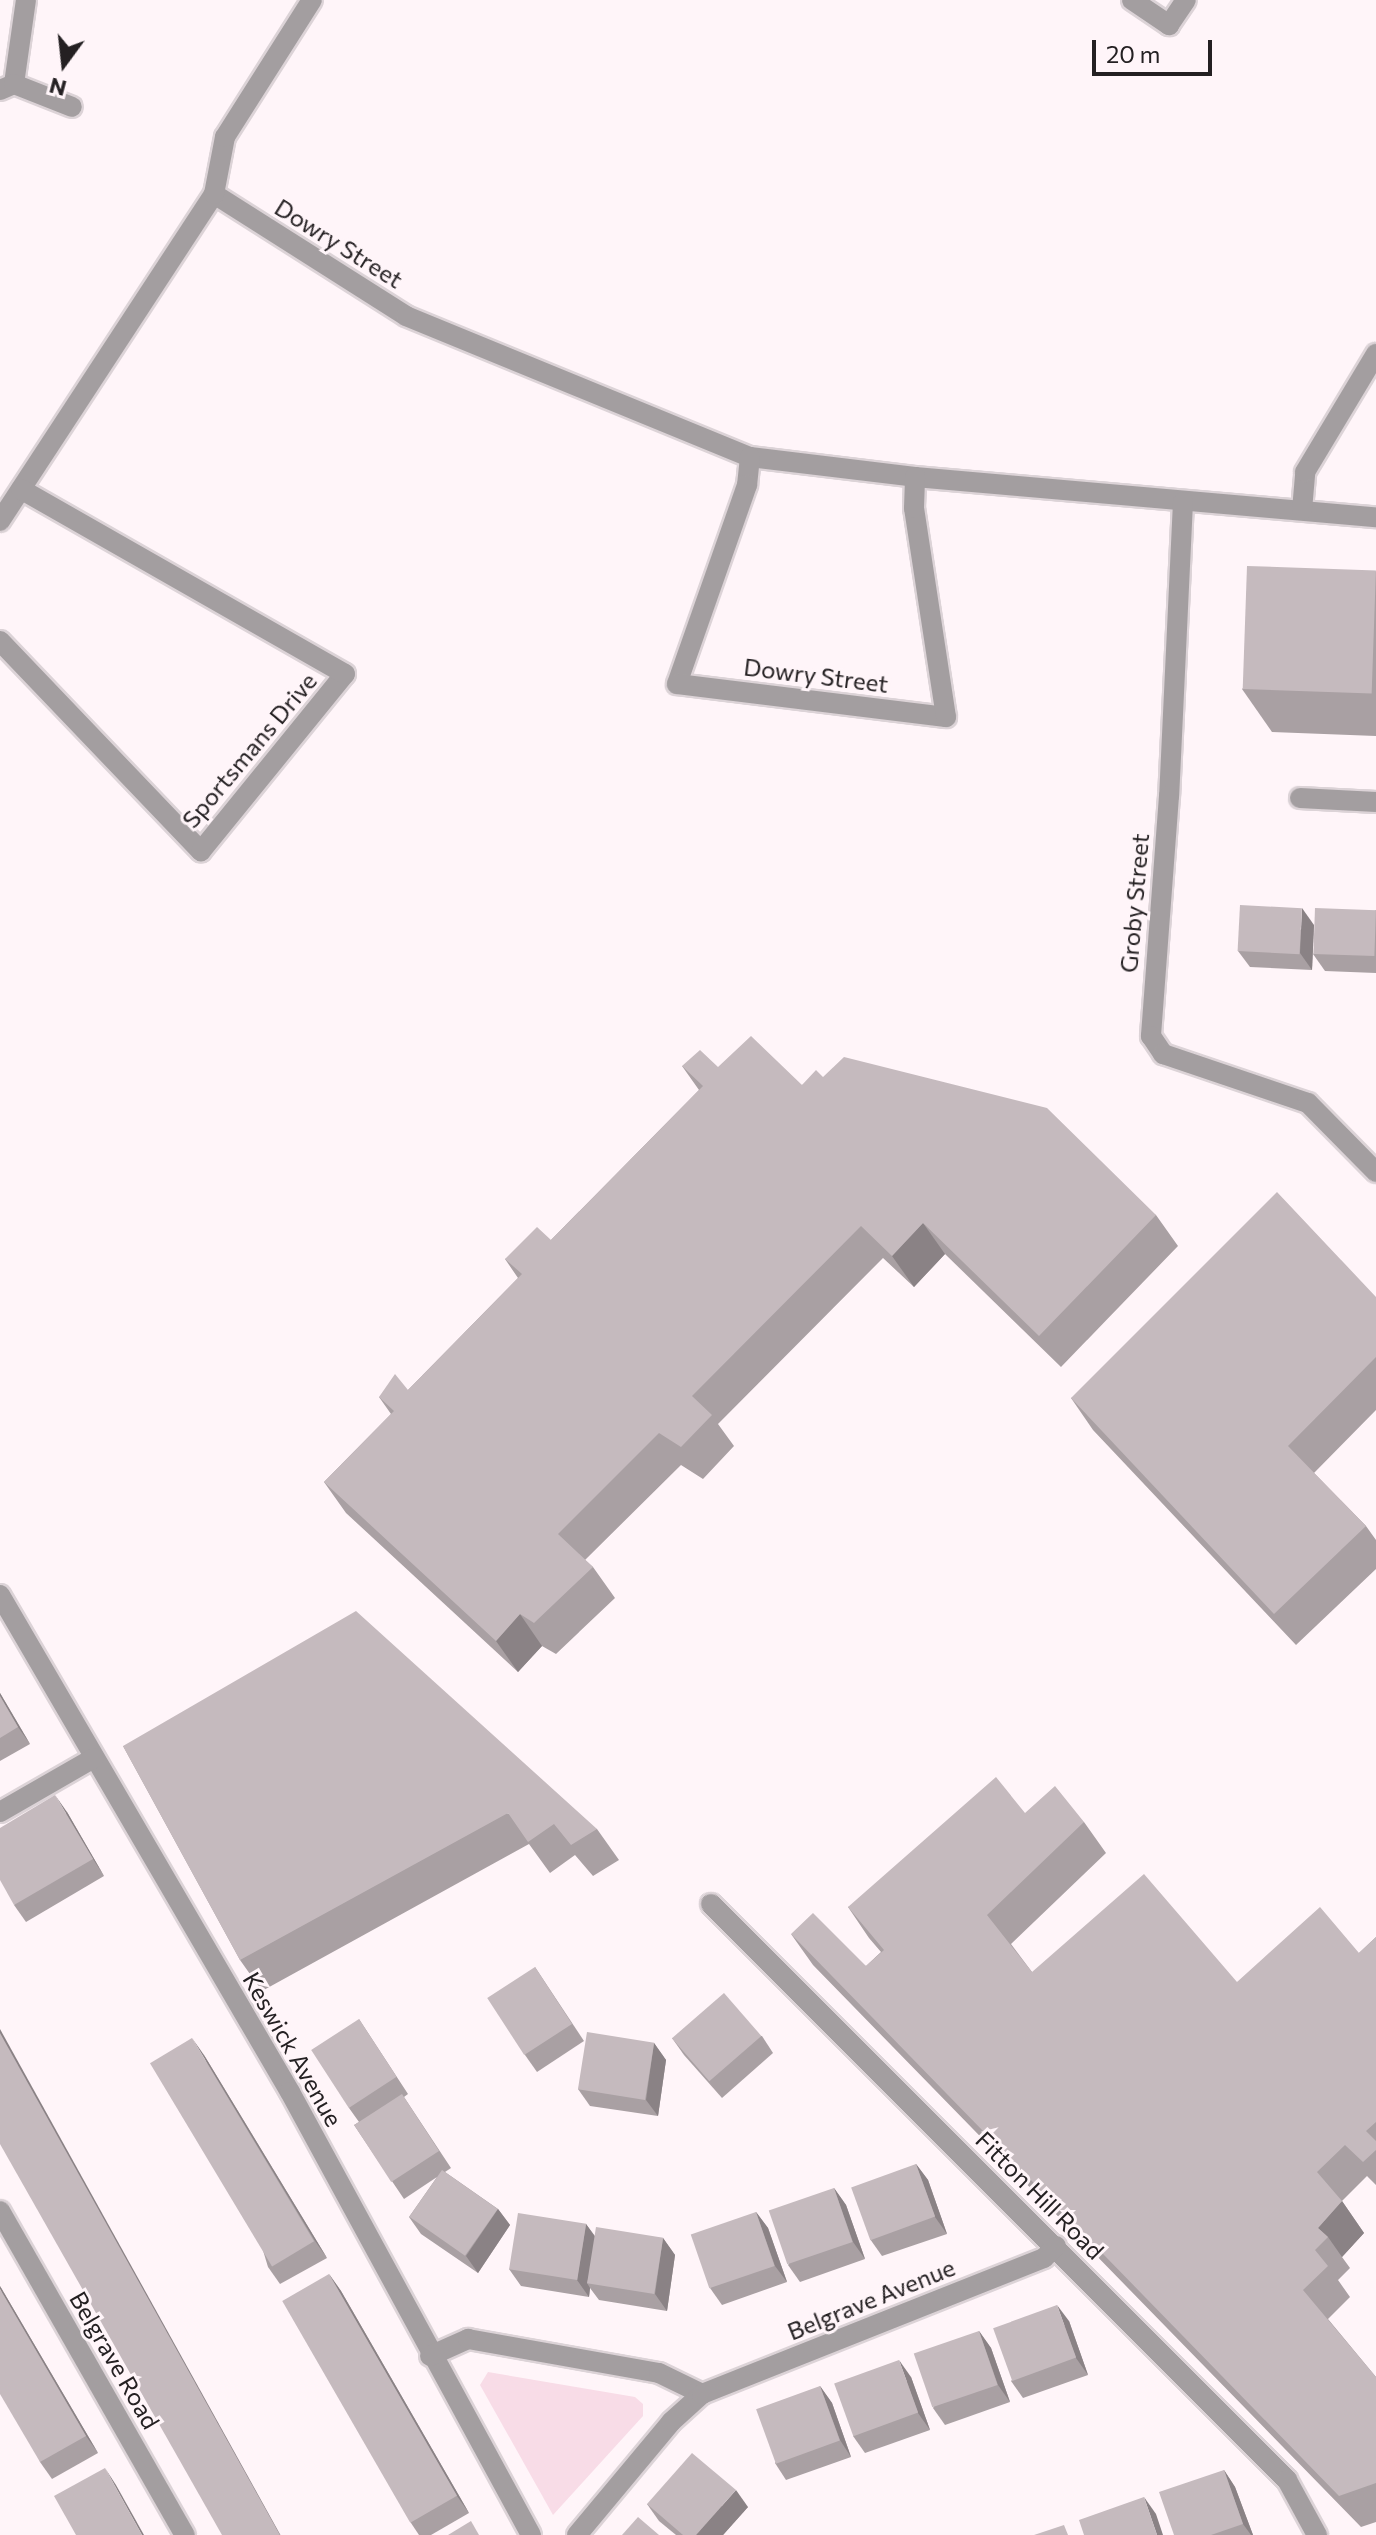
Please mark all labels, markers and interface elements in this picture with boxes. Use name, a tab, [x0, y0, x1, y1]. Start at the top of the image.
north arrow	[24, 24, 104, 104]
scale bar	[1096, 24, 1216, 74]
text: 20 m	[1106, 39, 1160, 68]
text: N	[46, 72, 69, 103]
street label: Dowry Street	[270, 192, 408, 294]
street label: Dowry Street	[742, 652, 890, 698]
street label: Sportsmans Drive	[176, 667, 322, 833]
street label: Groby Street	[1114, 832, 1154, 974]
street label: Keswick Avenue	[237, 1967, 349, 2131]
street label: Fitton Hill Road	[970, 2125, 1110, 2265]
street label: Belgrave Avenue	[783, 2252, 959, 2346]
street label: Belgrave Road	[64, 2286, 166, 2434]

